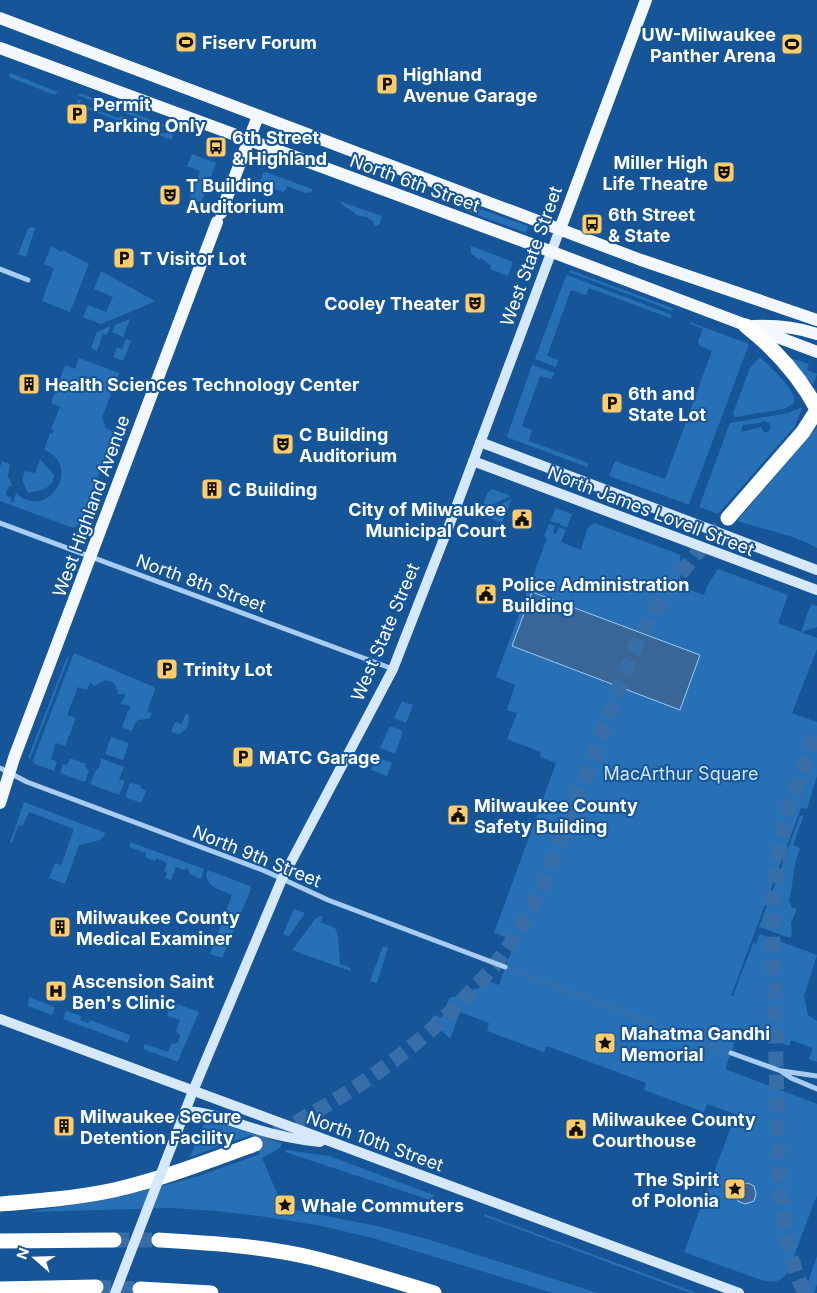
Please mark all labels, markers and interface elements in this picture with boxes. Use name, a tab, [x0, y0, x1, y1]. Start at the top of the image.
place label: UW-Milwaukee Panther Arena	[642, 24, 776, 66]
sports icon: Fiserv Forum	[174, 30, 198, 54]
place label: Fiserv Forum	[202, 32, 317, 53]
sports icon: UW-Milwaukee Panther Arena	[780, 32, 804, 56]
place label: Highland Avenue Garage	[403, 64, 538, 106]
parking icon: Highland Avenue Garage	[375, 72, 399, 96]
place label: Permit Parking Only	[93, 94, 206, 136]
parking icon: Permit Parking Only	[65, 102, 89, 126]
place label: 6th Street & Highland	[232, 127, 327, 169]
bus stop icon: 6th Street & Highland	[204, 135, 228, 159]
street label: North 6th Street	[347, 150, 483, 216]
place label: Miller High Life Theatre	[602, 152, 708, 194]
theatre icon: Miller High Life Theatre	[712, 160, 736, 184]
place label: T Building Auditorium	[186, 175, 284, 217]
theatre icon: T Building Auditorium	[158, 183, 182, 207]
street label: West State Street	[496, 183, 566, 329]
place label: 6th Street & State	[608, 204, 696, 246]
bus stop icon: 6th Street & State	[580, 212, 604, 236]
parking icon: T Visitor Lot	[112, 246, 136, 270]
place label: T Visitor Lot	[140, 248, 247, 269]
theatre icon: Cooley Theater	[463, 291, 487, 315]
place label: Cooley Theater	[324, 293, 459, 314]
building icon: Health Sciences Technology Center	[17, 372, 41, 396]
place label: Health Sciences Technology Center	[45, 374, 359, 395]
place label: 6th and State Lot	[628, 383, 707, 425]
parking icon: 6th and State Lot	[600, 391, 624, 415]
street label: West Highland Avenue	[48, 412, 134, 600]
place label: C Building Auditorium	[299, 424, 397, 466]
theatre icon: C Building Auditorium	[271, 432, 295, 456]
street label: North James Lovell Street	[545, 462, 757, 560]
building icon: C Building	[200, 477, 224, 501]
place label: C Building	[228, 479, 317, 500]
place label: City of Milwaukee Municipal Court	[348, 499, 506, 541]
public building icon: City of Milwaukee Municipal Court	[510, 507, 534, 531]
street label: North 8th Street	[133, 550, 269, 616]
street label: West State Street	[347, 560, 424, 704]
place label: Police Administration Building	[502, 574, 690, 616]
public building icon: Police Administration Building	[474, 582, 498, 606]
parking icon: Trinity Lot	[155, 657, 179, 681]
place label: Trinity Lot	[183, 659, 273, 680]
parking icon: MATC Garage	[231, 745, 255, 769]
place label: MATC Garage	[259, 747, 380, 768]
park label: MacArthur Square	[604, 763, 758, 784]
place label: Milwaukee County Safety Building	[474, 795, 638, 837]
public building icon: Milwaukee County Safety Building	[446, 803, 470, 827]
street label: North 9th Street	[190, 821, 324, 891]
place label: Milwaukee County Medical Examiner	[76, 907, 240, 949]
building icon: Milwaukee County Medical Examiner	[48, 915, 72, 939]
place label: Ascension Saint Ben's Clinic	[72, 971, 215, 1013]
hospital icon: Ascension Saint Ben's Clinic	[44, 979, 68, 1003]
place label: Mahatma Gandhi Memorial	[621, 1023, 770, 1065]
place icon: Mahatma Gandhi Memorial	[593, 1031, 617, 1055]
place label: Milwaukee Secure Detention Facility	[80, 1106, 241, 1148]
street label: North 10th Street	[304, 1106, 447, 1176]
place label: Milwaukee County Courthouse	[592, 1109, 756, 1151]
building icon: Milwaukee Secure Detention Facility	[52, 1114, 76, 1138]
public building icon: Milwaukee County Courthouse	[564, 1117, 588, 1141]
place label: The Spirit of Polonia	[632, 1169, 719, 1211]
place icon: The Spirit of Polonia	[723, 1177, 747, 1201]
place icon: Whale Commuters	[273, 1193, 297, 1217]
place label: Whale Commuters	[301, 1195, 464, 1216]
north arrow	[10, 1233, 60, 1283]
text: N	[13, 1245, 32, 1261]

